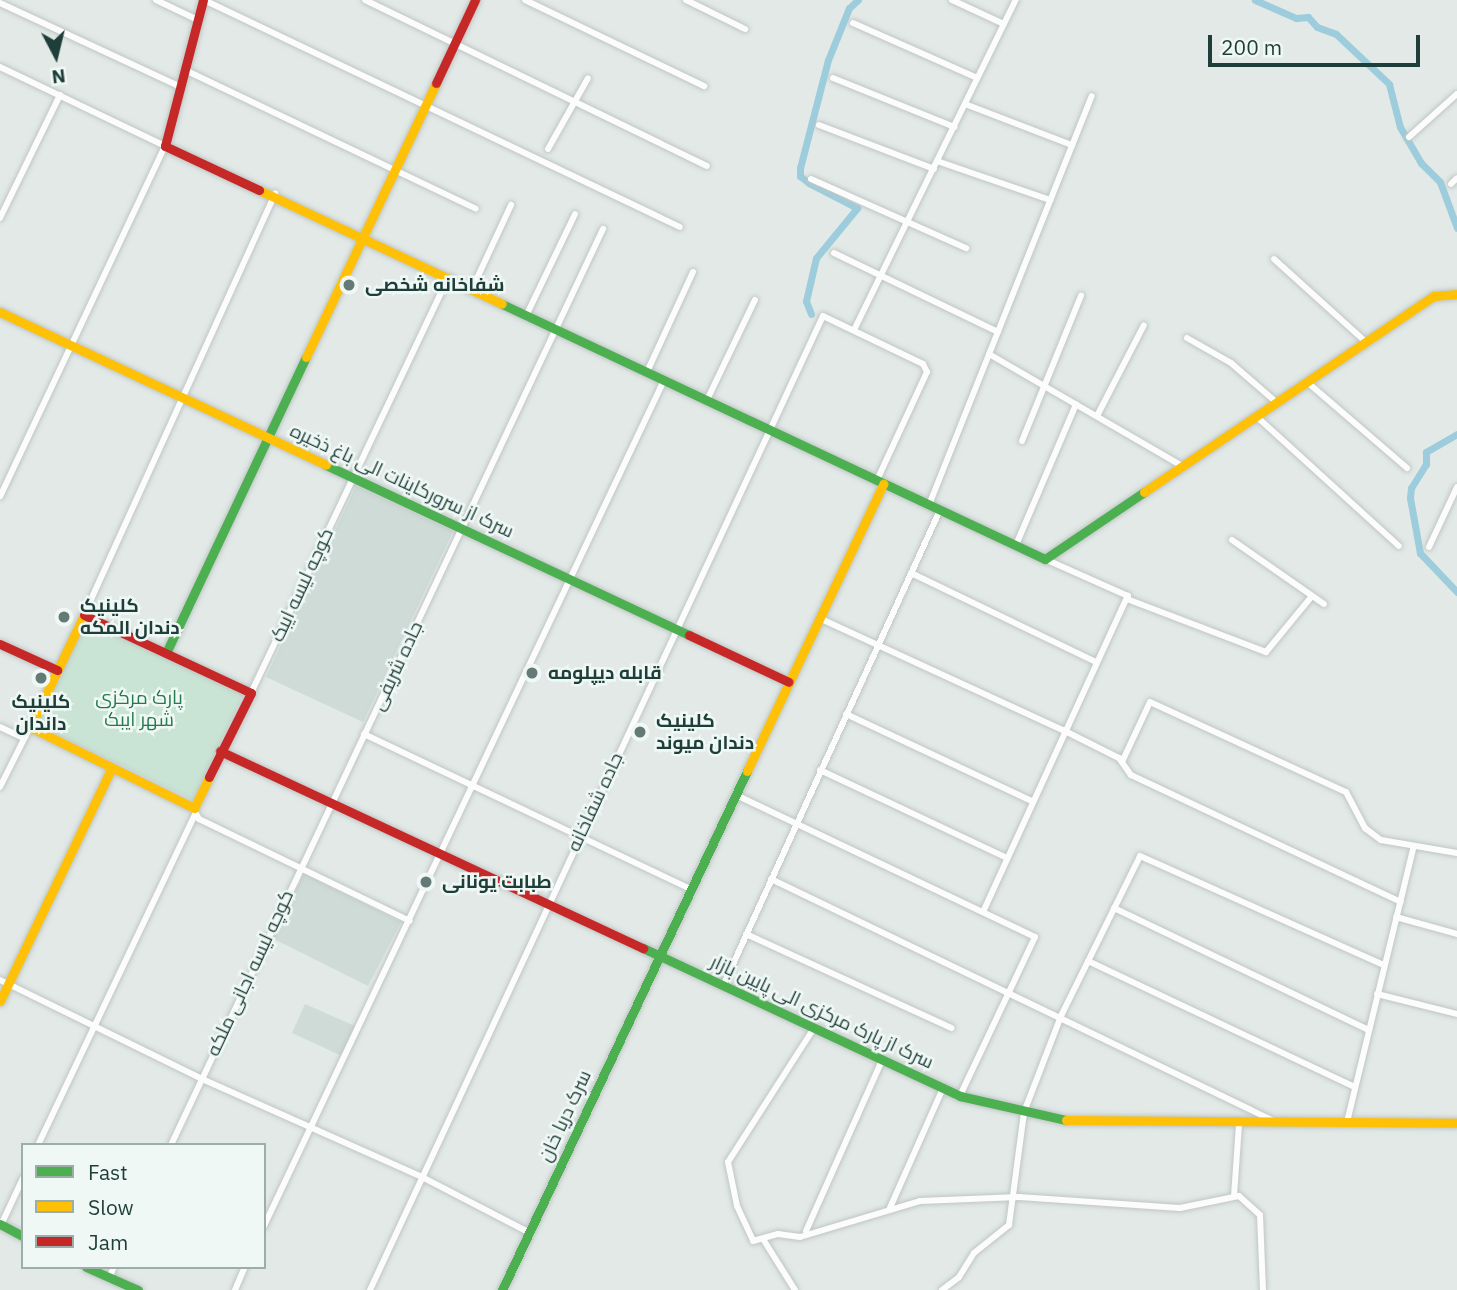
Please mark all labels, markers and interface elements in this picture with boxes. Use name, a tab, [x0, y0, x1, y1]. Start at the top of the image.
north arrow	[21, 21, 91, 91]
scale bar	[1212, 21, 1424, 65]
text: 200 m	[1221, 33, 1282, 61]
text: N	[50, 64, 67, 90]
place label: شفاخانه شخصی	[365, 274, 504, 296]
marker: شفاخانه شخصی	[339, 275, 359, 295]
street label: سرک از سرورکاینات الی باغ ذخیره	[287, 419, 517, 543]
street label: کوچه لیسه ایبک	[266, 525, 338, 645]
place label: کلینیک دندان المکه	[80, 595, 180, 639]
marker: کلینیک دندان المکه	[54, 607, 74, 627]
street label: جاده شریفی	[366, 618, 428, 714]
place label: قابله دیپلومه	[548, 662, 662, 684]
marker: قابله دیپلومه	[522, 663, 542, 683]
marker: کلینیک داندان	[31, 668, 51, 688]
park label: پارک مرکزی شهر ایبک	[95, 687, 183, 731]
place label: کلینیک داندان	[12, 691, 70, 735]
place label: کلینیک دندان میوند	[656, 710, 754, 754]
marker: کلینیک دندان میوند	[630, 722, 650, 742]
street label: جاده شفاخانه	[562, 749, 628, 855]
place label: طبابت یونانی	[442, 871, 552, 893]
marker: طبابت یونانی	[416, 872, 436, 892]
street label: کوچه لیسه اجانی ملکه	[202, 886, 298, 1060]
street label: سرک از پارک مرکزی الی پایین بازار	[707, 950, 937, 1074]
street label: سرک دریا خان	[534, 1066, 596, 1166]
legend	[21, 1143, 266, 1269]
text: Fast	[88, 1158, 128, 1186]
text: Slow	[88, 1193, 134, 1221]
text: Jam	[88, 1228, 128, 1256]

